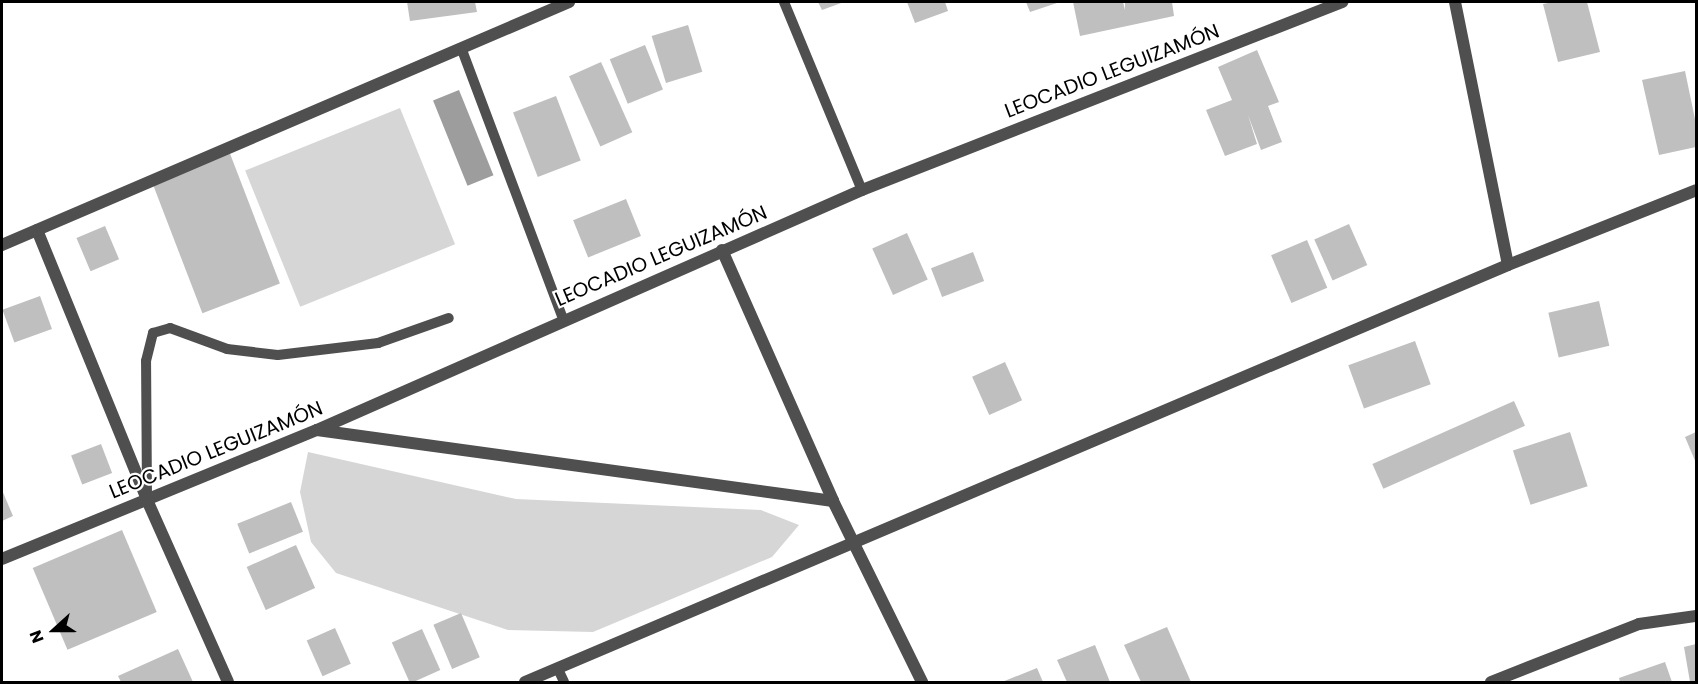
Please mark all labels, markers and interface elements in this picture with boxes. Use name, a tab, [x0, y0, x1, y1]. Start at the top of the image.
street label: LEOCADIO LEGUIZAMÓN	[1001, 19, 1223, 123]
street label: LEOCADIO LEGUIZAMÓN	[551, 200, 771, 312]
street label: LEOCADIO LEGUIZAMÓN	[106, 396, 326, 504]
north arrow	[24, 600, 84, 660]
text: N	[24, 627, 50, 646]

